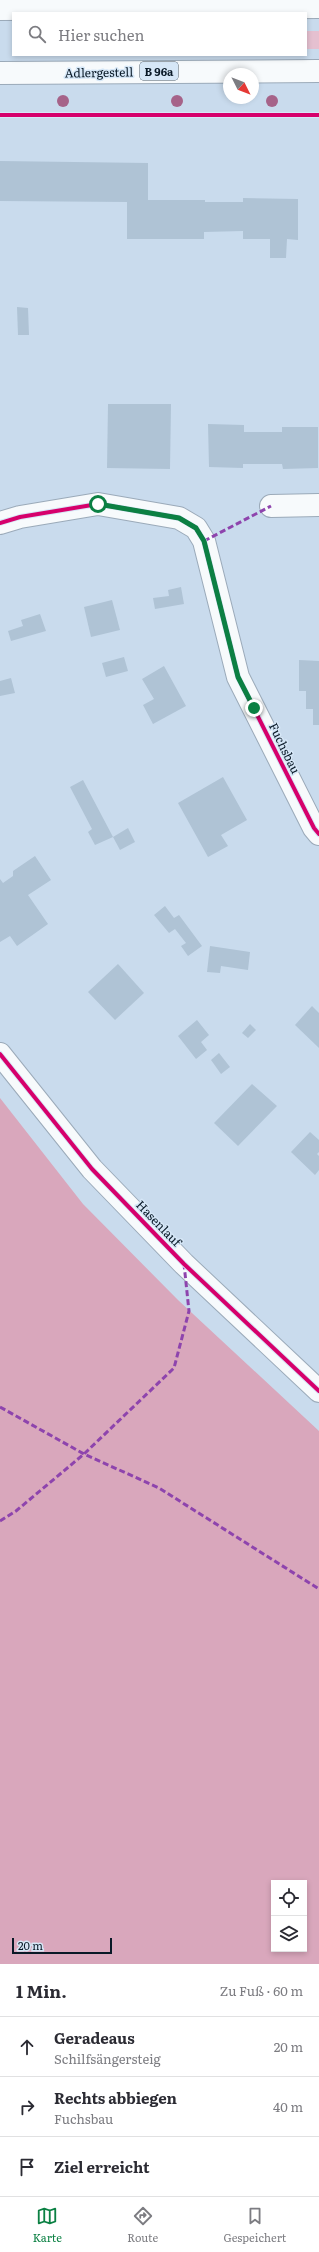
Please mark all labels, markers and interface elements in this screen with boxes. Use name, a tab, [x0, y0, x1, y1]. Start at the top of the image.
search box	[12, 12, 307, 56]
icon: search	[26, 23, 48, 45]
text: Hier suchen	[58, 23, 144, 46]
street label: Adlergestell	[65, 62, 133, 82]
road number: B 96a	[140, 62, 178, 80]
north arrow	[223, 68, 259, 104]
route start	[89, 495, 107, 513]
route end	[245, 699, 263, 717]
street label: Fuchsbau	[265, 719, 305, 777]
street label: Hasenlauf	[132, 1196, 187, 1251]
map controls	[271, 1880, 307, 1952]
button: locate	[271, 1880, 307, 1916]
button: layers	[271, 1916, 307, 1952]
scale bar	[12, 1936, 112, 1955]
text: 20 m	[18, 1937, 43, 1953]
text: 1 Min.	[16, 1978, 67, 2003]
text: Zu Fuß · 60 m	[220, 1981, 303, 2000]
text: Geradeaus	[54, 2026, 135, 2049]
icon: ahead	[16, 2036, 38, 2058]
text: 20 m	[274, 2037, 303, 2056]
text: Schilfsängersteig	[54, 2049, 161, 2068]
text: Rechts abbiegen	[54, 2086, 177, 2109]
icon: right	[16, 2096, 38, 2118]
text: 40 m	[273, 2097, 303, 2116]
text: Fuchsbau	[54, 2109, 113, 2128]
text: Ziel erreicht	[54, 2155, 149, 2178]
icon: arrive	[16, 2156, 38, 2178]
tab: Karte	[33, 2205, 62, 2245]
tab: Route	[127, 2205, 158, 2245]
tab: Gespeichert	[223, 2205, 286, 2245]

